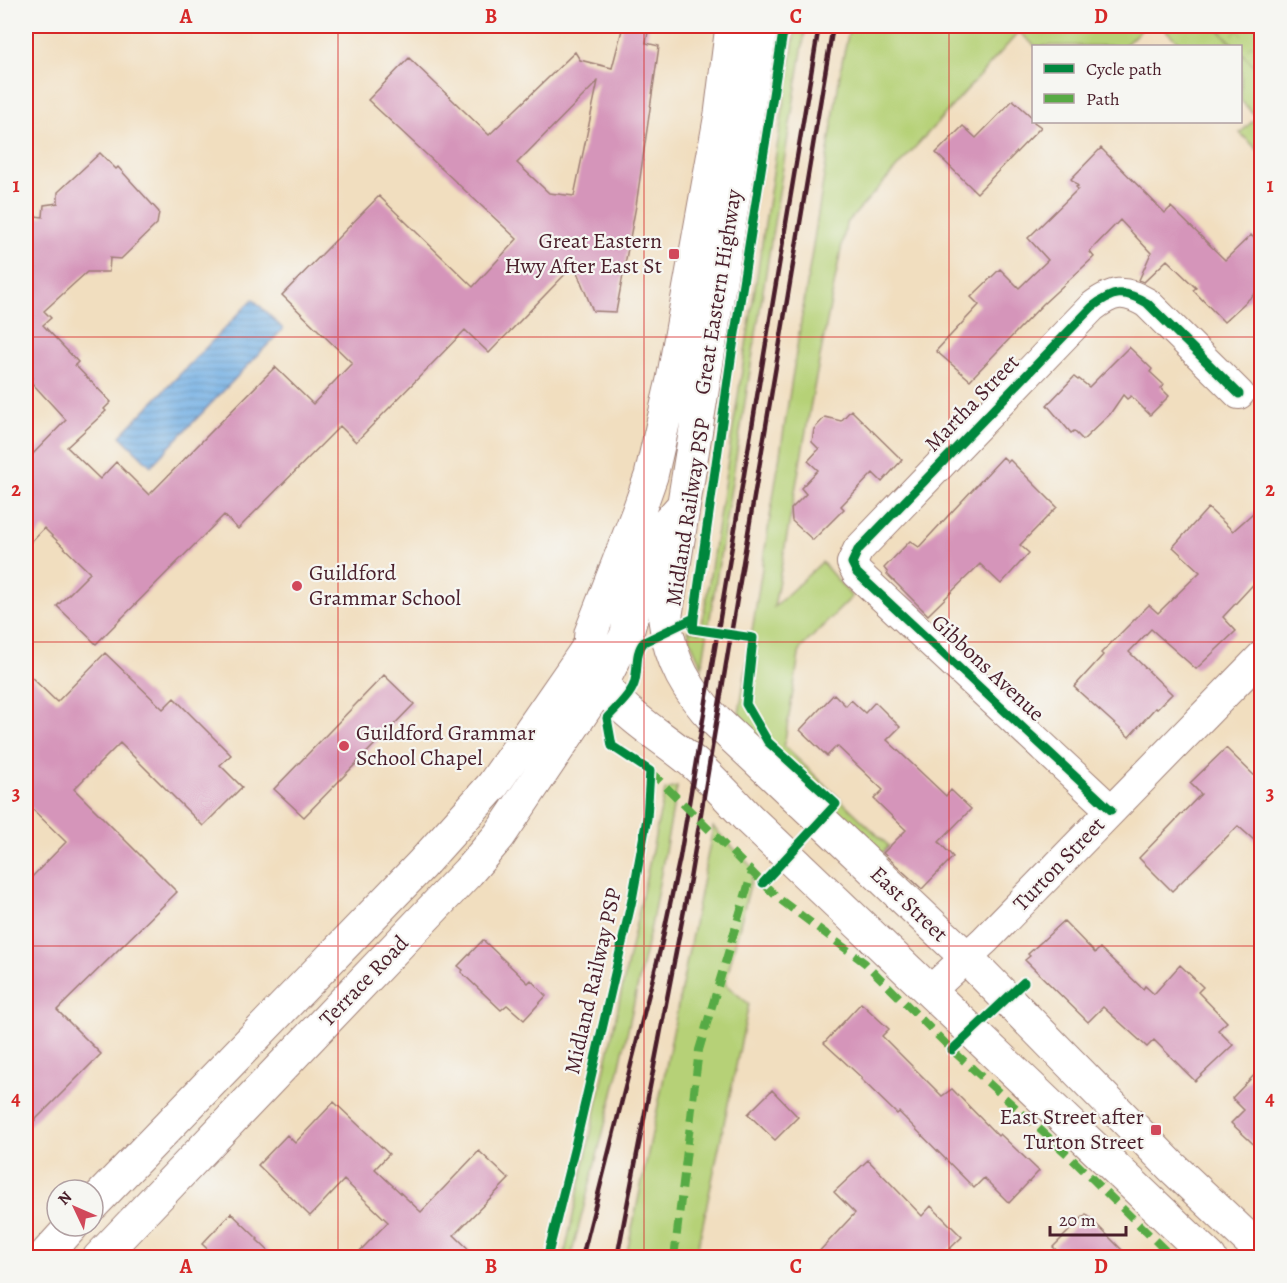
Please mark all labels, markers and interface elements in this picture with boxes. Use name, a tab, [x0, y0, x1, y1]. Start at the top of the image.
text: A	[179, 3, 193, 30]
text: B	[485, 3, 497, 30]
text: C	[790, 3, 802, 30]
text: D	[1094, 3, 1108, 30]
legend	[1032, 45, 1242, 123]
text: Cycle path	[1086, 57, 1162, 81]
text: Path	[1086, 87, 1120, 111]
text: 1	[12, 172, 20, 199]
text: 1	[1266, 172, 1274, 199]
street label: Great Eastern Highway	[687, 187, 749, 397]
place label: Great Eastern Hwy After East St	[504, 226, 662, 281]
marker: Great Eastern Hwy After East St	[667, 247, 681, 261]
street label: Martha Street	[918, 348, 1026, 458]
street label: Midland Railway PSP	[658, 416, 718, 608]
text: 2	[11, 476, 21, 503]
text: 2	[1265, 476, 1275, 503]
place label: Guildford Grammar School	[309, 558, 461, 613]
marker: Guildford Grammar School	[290, 579, 304, 593]
street label: Gibbons Avenue	[925, 608, 1051, 728]
place label: Guildford Grammar School Chapel	[356, 718, 536, 773]
marker: Guildford Grammar School Chapel	[337, 739, 351, 753]
text: 3	[12, 780, 20, 807]
text: 3	[1266, 780, 1274, 807]
street label: Turton Street	[1006, 810, 1112, 918]
street label: East Street	[864, 859, 954, 949]
street label: Midland Railway PSP	[557, 885, 629, 1077]
street label: Terrace Road	[313, 929, 415, 1033]
text: 4	[11, 1085, 21, 1112]
text: 4	[1265, 1085, 1275, 1112]
place label: East Street after Turton Street	[999, 1102, 1144, 1157]
marker: East Street after Turton Street	[1149, 1123, 1163, 1137]
north arrow	[45, 1178, 105, 1238]
text: N	[53, 1186, 77, 1210]
scale bar	[1050, 1199, 1126, 1237]
text: 20 m	[1059, 1208, 1096, 1232]
text: A	[179, 1253, 193, 1280]
text: B	[485, 1253, 497, 1280]
text: C	[790, 1253, 802, 1280]
text: D	[1094, 1253, 1108, 1280]

